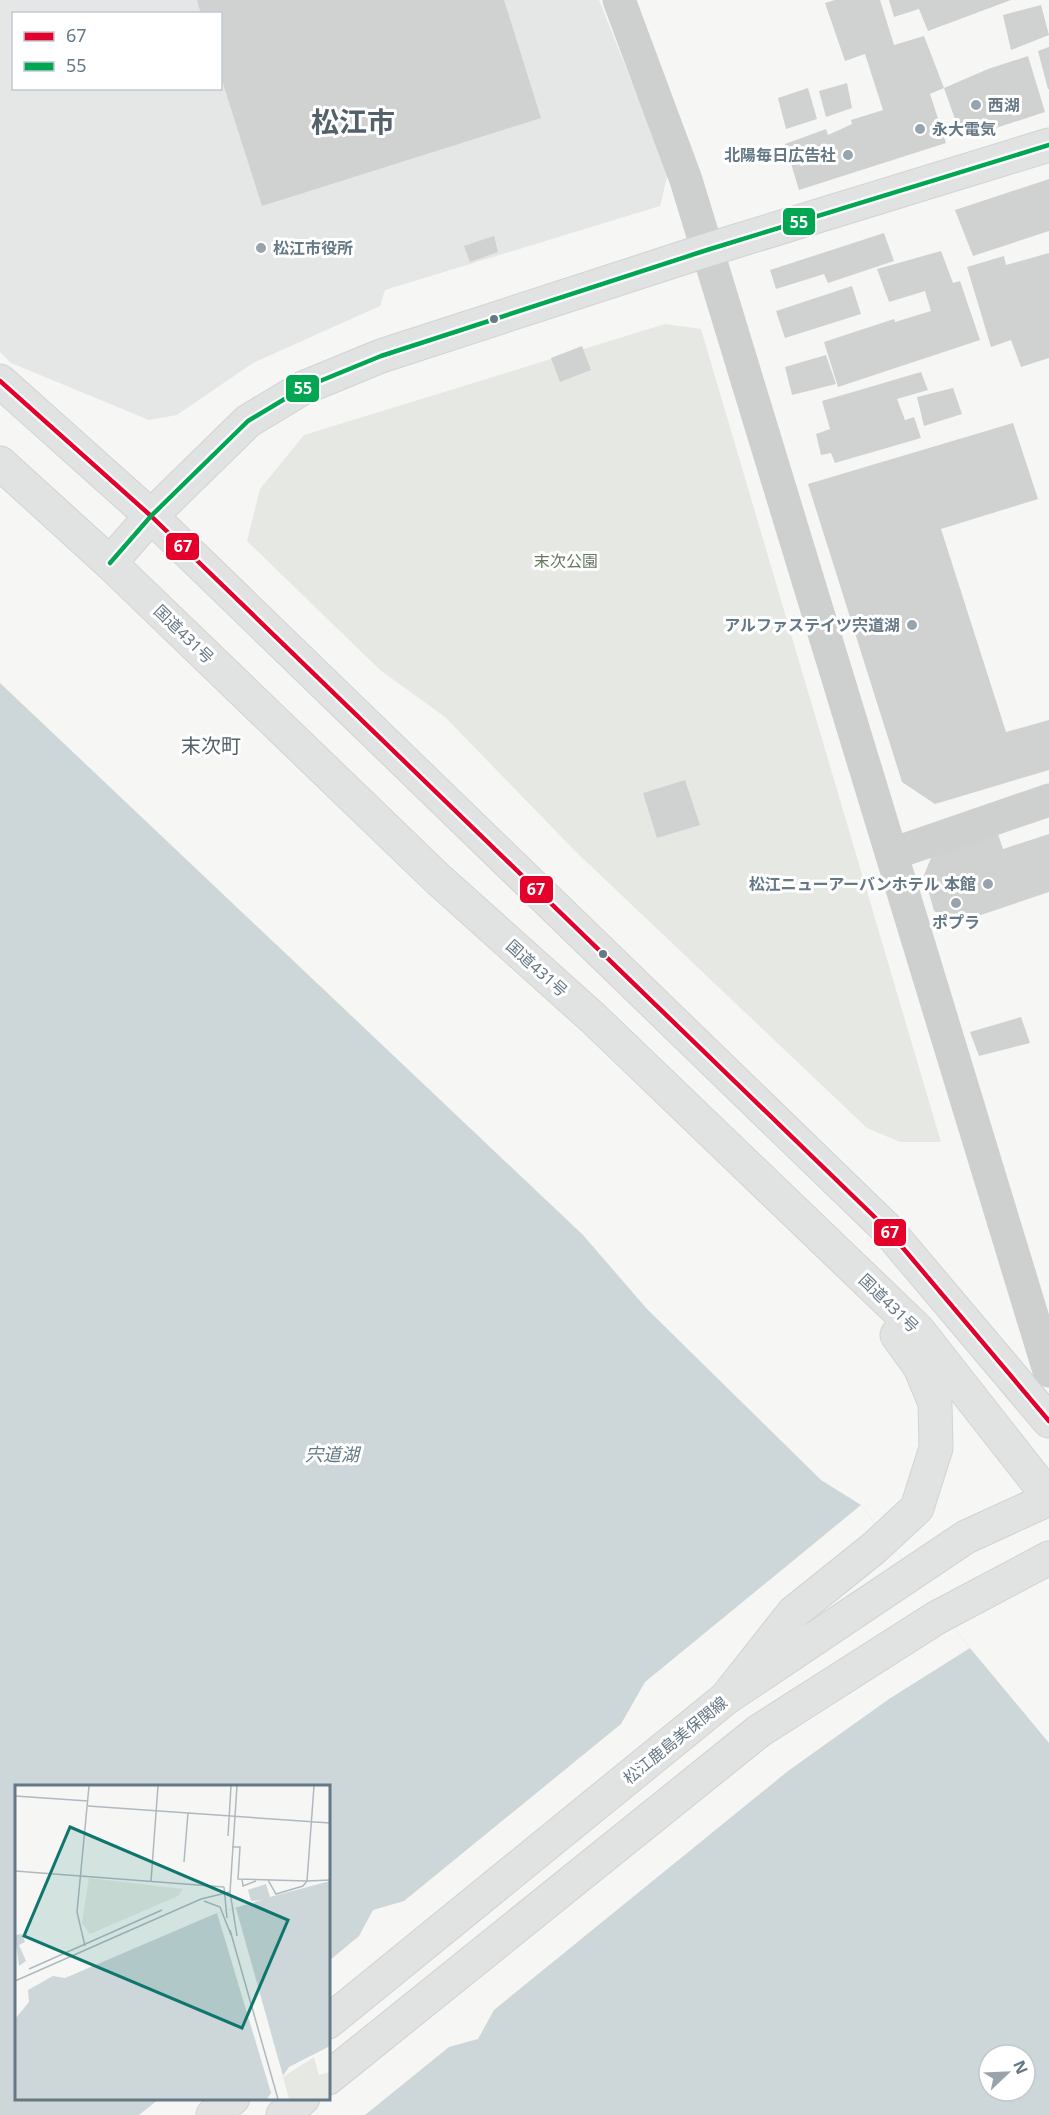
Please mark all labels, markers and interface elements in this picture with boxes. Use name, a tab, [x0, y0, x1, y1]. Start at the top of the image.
legend	[12, 12, 222, 90]
text: 67	[66, 23, 87, 47]
text: 55	[66, 53, 87, 77]
place label: 西湖	[988, 94, 1020, 116]
marker: 西湖	[969, 98, 983, 112]
district label: 松江市	[311, 102, 395, 140]
place label: 永大電気	[932, 118, 996, 140]
marker: 永大電気	[913, 122, 927, 136]
place label: 北陽毎日広告社	[724, 144, 836, 166]
marker: 北陽毎日広告社	[841, 148, 855, 162]
line badge: 55	[782, 207, 816, 236]
text: 55	[790, 211, 808, 233]
place label: 松江市役所	[273, 237, 353, 259]
marker: 松江市役所	[254, 241, 268, 255]
unlabelled marker	[488, 313, 500, 325]
line badge: 55	[285, 374, 320, 403]
text: 55	[294, 377, 312, 399]
line badge: 67	[165, 532, 200, 561]
text: 67	[174, 535, 192, 557]
park label: 末次公園	[534, 550, 598, 572]
street label: 国道431号	[149, 600, 219, 668]
place label: アルファステイツ宍道湖	[724, 614, 900, 636]
marker: アルファステイツ宍道湖	[905, 618, 919, 632]
district label: 末次町	[181, 732, 241, 759]
place label: 松江ニューアーバンホテル 本館	[749, 873, 976, 895]
line badge: 67	[519, 875, 554, 904]
marker: 松江ニューアーバンホテル 本館	[981, 877, 995, 891]
text: 67	[527, 878, 545, 900]
marker: ポプラ	[949, 896, 963, 910]
place label: ポプラ	[932, 911, 980, 933]
street label: 国道431号	[502, 935, 572, 1001]
unlabelled marker	[597, 948, 609, 960]
line badge: 67	[873, 1218, 907, 1247]
text: 67	[881, 1221, 899, 1243]
street label: 国道431号	[854, 1269, 924, 1337]
water label: 宍道湖	[305, 1442, 362, 1466]
street label: 松江鹿島美保関線	[618, 1691, 732, 1789]
inset map	[15, 1785, 330, 2100]
north arrow	[977, 2043, 1037, 2103]
text: N	[1008, 2057, 1033, 2077]

